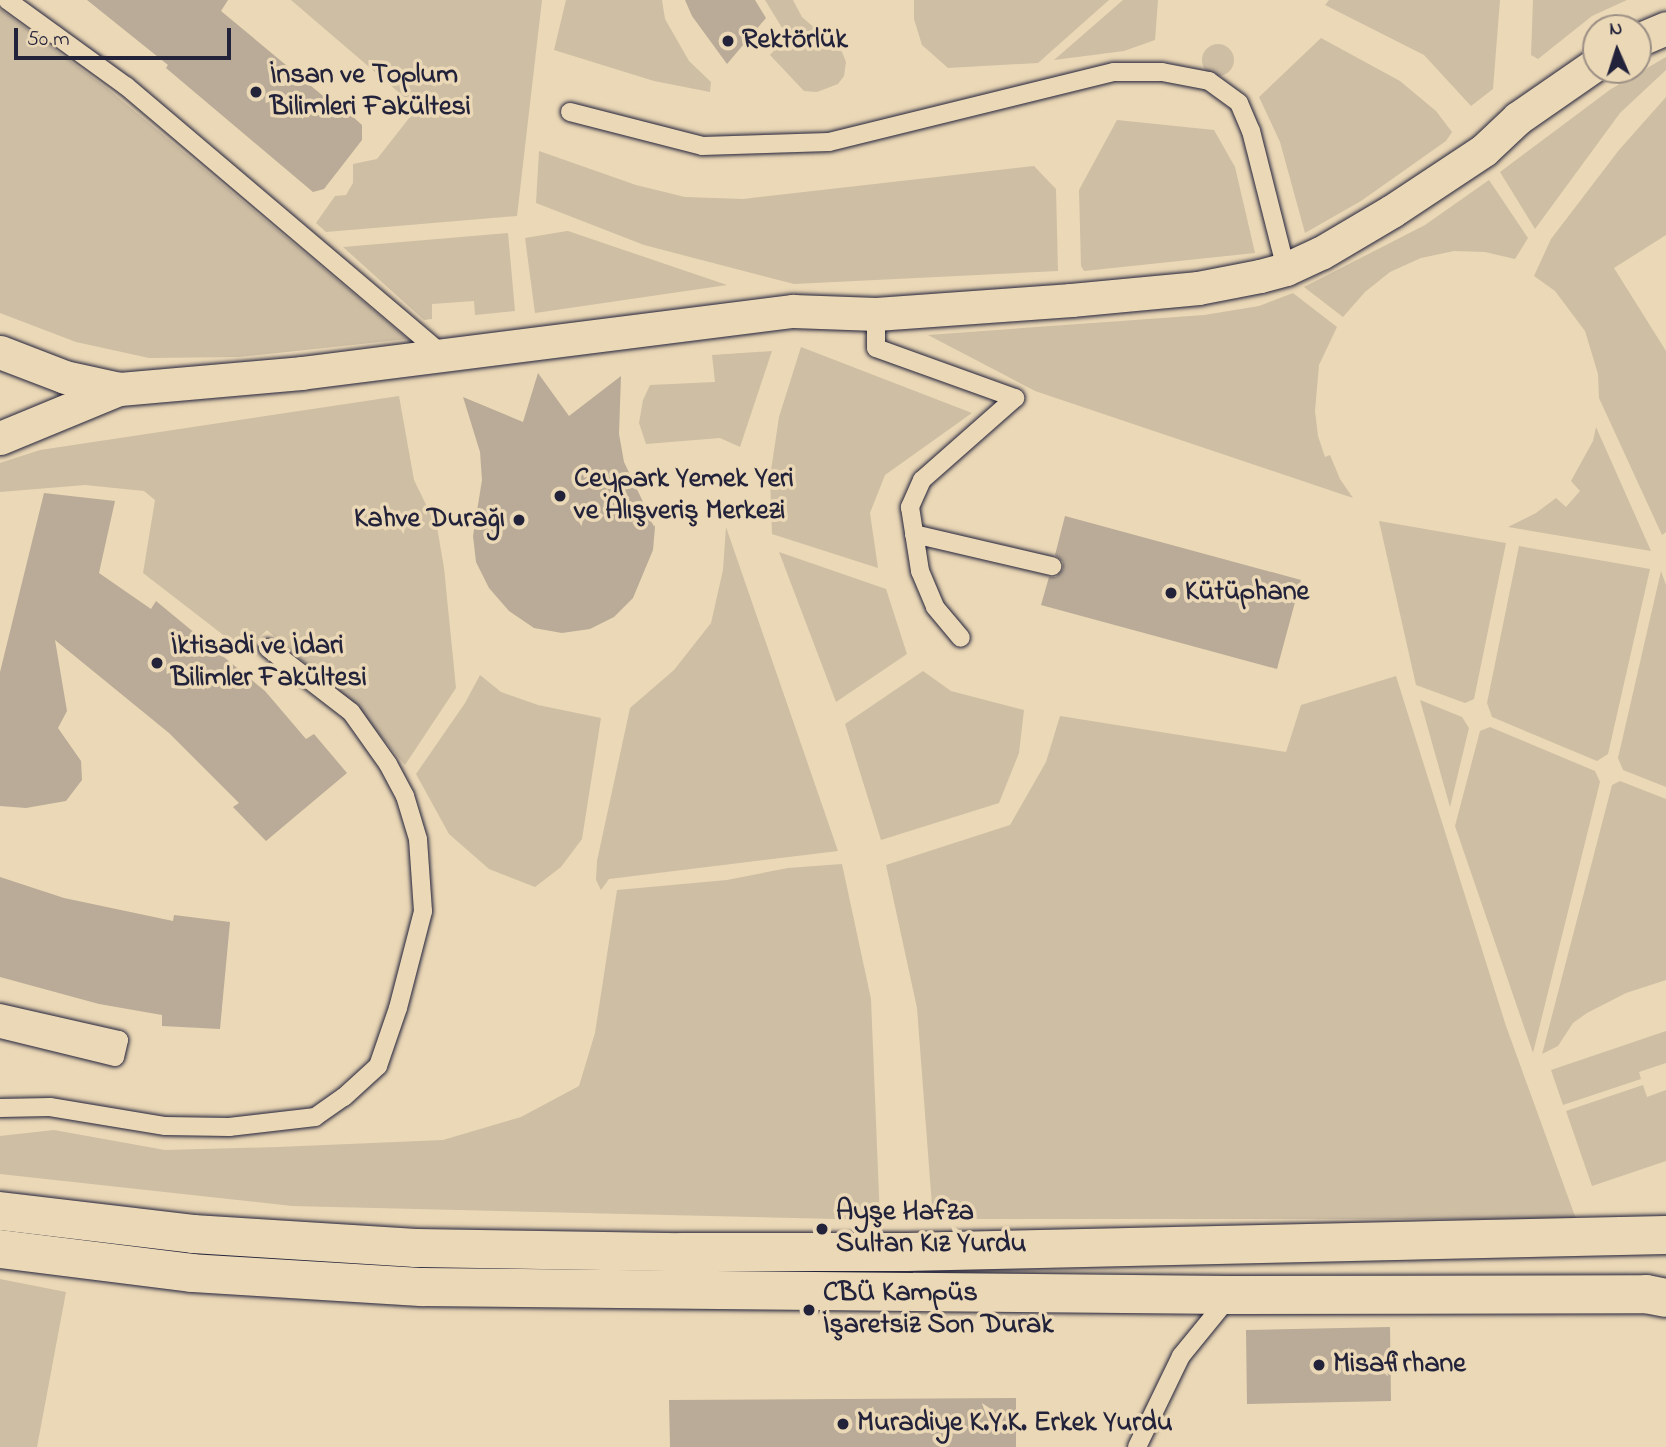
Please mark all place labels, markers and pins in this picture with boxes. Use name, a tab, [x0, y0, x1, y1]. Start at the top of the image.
place label: Rektörlük	[742, 24, 848, 58]
marker: Rektörlük	[720, 33, 736, 49]
place label: İnsan ve Toplum Bilimleri Fakültesi	[270, 59, 471, 125]
marker: İnsan ve Toplum Bilimleri Fakültesi	[248, 84, 264, 100]
place label: Ceypark Yemek Yeri ve Alışveriş Merkezi	[574, 463, 794, 529]
marker: Ceypark Yemek Yeri ve Alışveriş Merkezi	[552, 488, 568, 504]
place label: Kahve Durağı	[354, 503, 505, 537]
marker: Kahve Durağı	[511, 512, 527, 528]
place label: Kütüphane	[1185, 576, 1309, 610]
marker: Kütüphane	[1163, 585, 1179, 601]
place label: İktisadi ve İdari Bilimler Fakültesi	[171, 630, 367, 696]
marker: İktisadi ve İdari Bilimler Fakültesi	[149, 655, 165, 671]
place label: Ayşe Hafza Sultan Kız Yurdu	[836, 1196, 1026, 1262]
marker: Ayşe Hafza Sultan Kız Yurdu	[814, 1221, 830, 1237]
place label: CBÜ Kampüs İşaretsiz Son Durak	[823, 1277, 1053, 1343]
marker: CBÜ Kampüs İşaretsiz Son Durak	[801, 1302, 817, 1318]
place label: Misafirhane	[1333, 1348, 1466, 1382]
marker: Misafirhane	[1311, 1357, 1327, 1373]
place label: Muradiye K.Y.K. Erkek Yurdu	[857, 1407, 1173, 1441]
marker: Muradiye K.Y.K. Erkek Yurdu	[835, 1416, 851, 1432]

